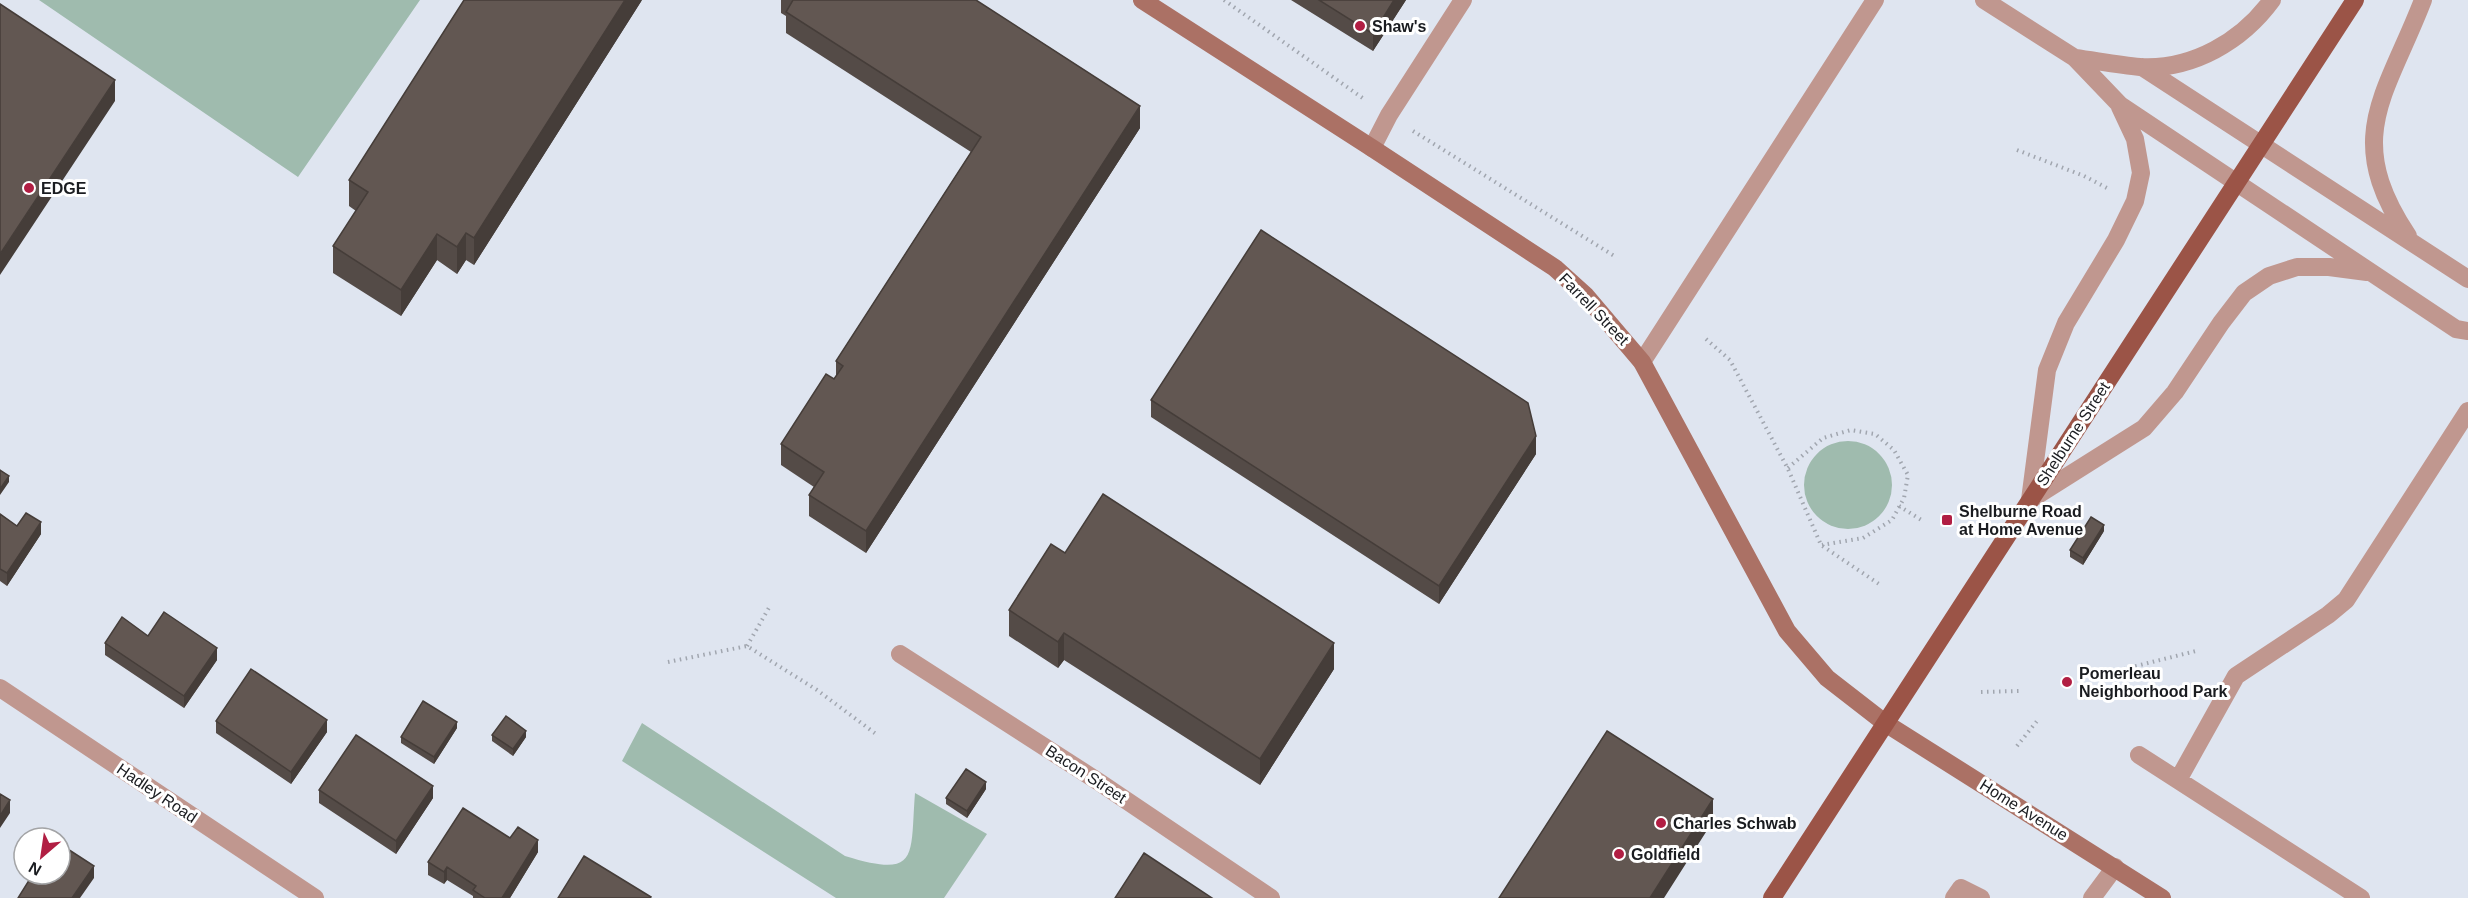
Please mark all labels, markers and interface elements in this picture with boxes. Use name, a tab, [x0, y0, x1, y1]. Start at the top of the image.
place label: Shaw's	[1372, 18, 1427, 35]
marker: Shaw's	[1353, 19, 1367, 33]
place label: EDGE	[41, 180, 87, 197]
marker: EDGE	[22, 181, 36, 195]
street label: Farrell Street	[1556, 270, 1633, 349]
street label: Shelburne Street	[2033, 379, 2113, 489]
place label: Shelburne Road at Home Avenue	[1959, 503, 2083, 538]
marker: Shelburne Road at Home Avenue	[1940, 513, 1954, 527]
place label: Pomerleau Neighborhood Park	[2079, 665, 2228, 700]
marker: Pomerleau Neighborhood Park	[2060, 675, 2074, 689]
street label: Bacon Street	[1043, 742, 1130, 807]
street label: Hadley Road	[114, 760, 200, 826]
street label: Home Avenue	[1977, 776, 2071, 844]
place label: Charles Schwab	[1673, 815, 1797, 832]
marker: Charles Schwab	[1654, 816, 1668, 830]
north arrow	[12, 826, 72, 886]
place label: Goldfield	[1631, 846, 1700, 863]
marker: Goldfield	[1612, 847, 1626, 861]
text: N	[26, 858, 44, 879]

